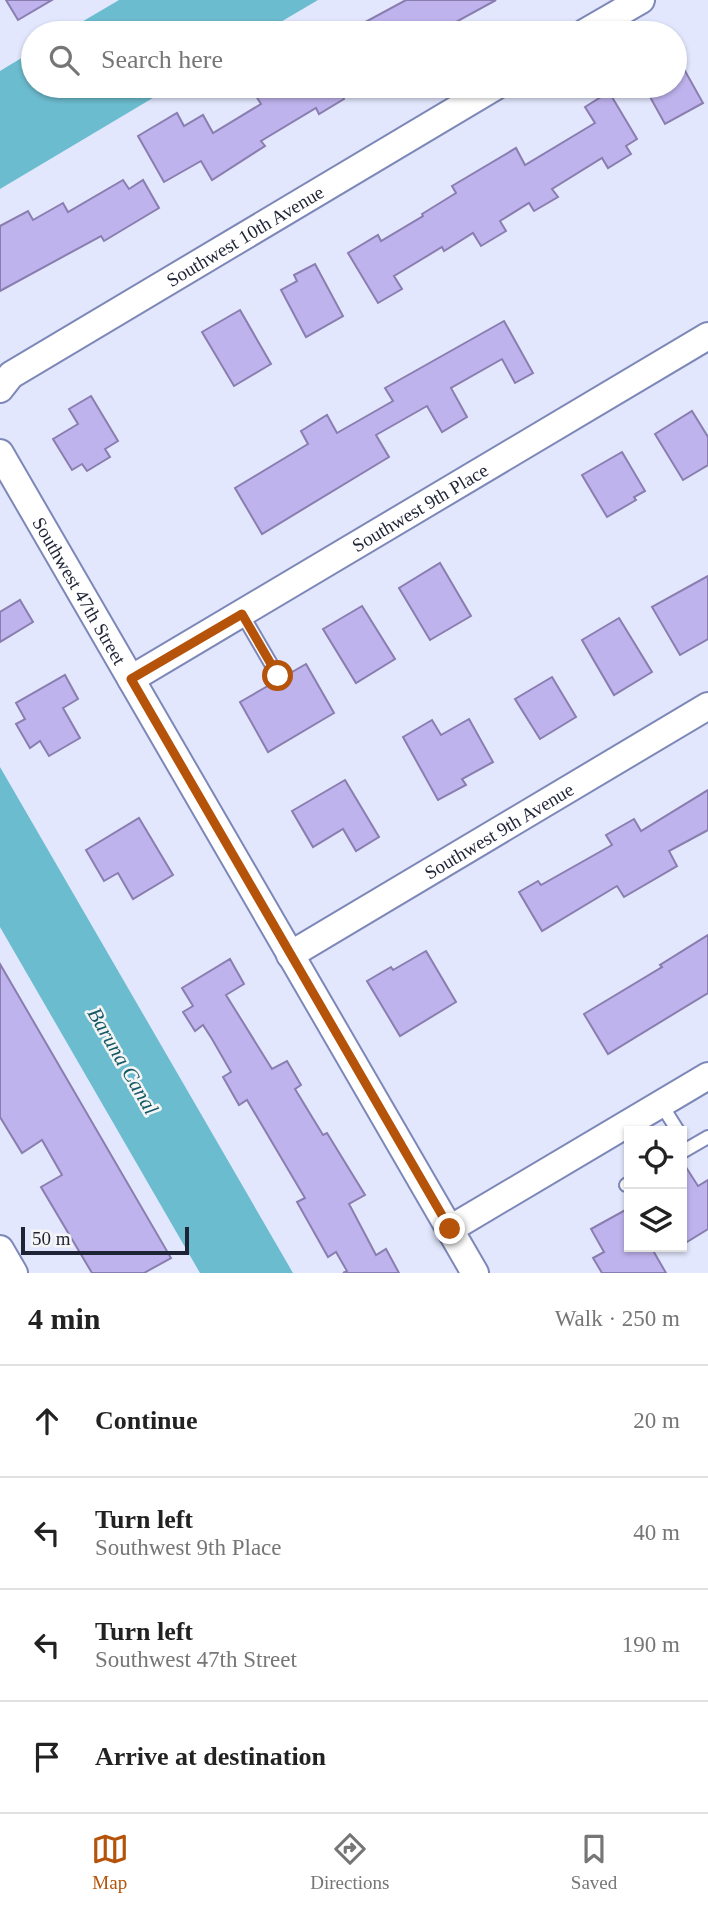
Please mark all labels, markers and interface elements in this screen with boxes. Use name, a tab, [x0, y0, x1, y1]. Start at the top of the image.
search box	[21, 21, 687, 98]
icon: search	[45, 41, 83, 79]
text: Search here	[101, 45, 223, 74]
street label: Southwest 10th Avenue	[163, 181, 327, 291]
street label: Southwest 9th Place	[348, 459, 492, 556]
street label: Southwest 47th Street	[28, 513, 131, 669]
route start	[262, 660, 293, 691]
street label: Southwest 9th Avenue	[421, 779, 577, 883]
water label: Baruna Canal	[83, 1003, 163, 1119]
map controls	[624, 1126, 687, 1252]
button: locate	[624, 1126, 687, 1189]
button: layers	[624, 1189, 687, 1252]
route end	[434, 1213, 465, 1244]
scale bar	[21, 1224, 189, 1256]
text: 50 m	[32, 1228, 71, 1249]
text: 4 min	[28, 1302, 101, 1335]
text: Walk · 250 m	[555, 1306, 680, 1331]
icon: ahead	[28, 1402, 66, 1440]
text: Continue	[95, 1406, 198, 1435]
text: 20 m	[633, 1408, 680, 1433]
text: Turn left	[95, 1505, 193, 1534]
icon: left	[28, 1514, 66, 1552]
text: 40 m	[633, 1520, 680, 1545]
text: Southwest 9th Place	[95, 1535, 282, 1560]
text: Turn left	[95, 1617, 193, 1646]
icon: left	[28, 1626, 66, 1664]
text: 190 m	[622, 1632, 680, 1657]
text: Southwest 47th Street	[95, 1647, 297, 1672]
icon: arrive	[28, 1738, 66, 1776]
text: Arrive at destination	[95, 1742, 326, 1771]
tab: Map	[91, 1830, 129, 1894]
tab: Directions	[310, 1830, 389, 1894]
tab: Saved	[571, 1830, 617, 1894]

